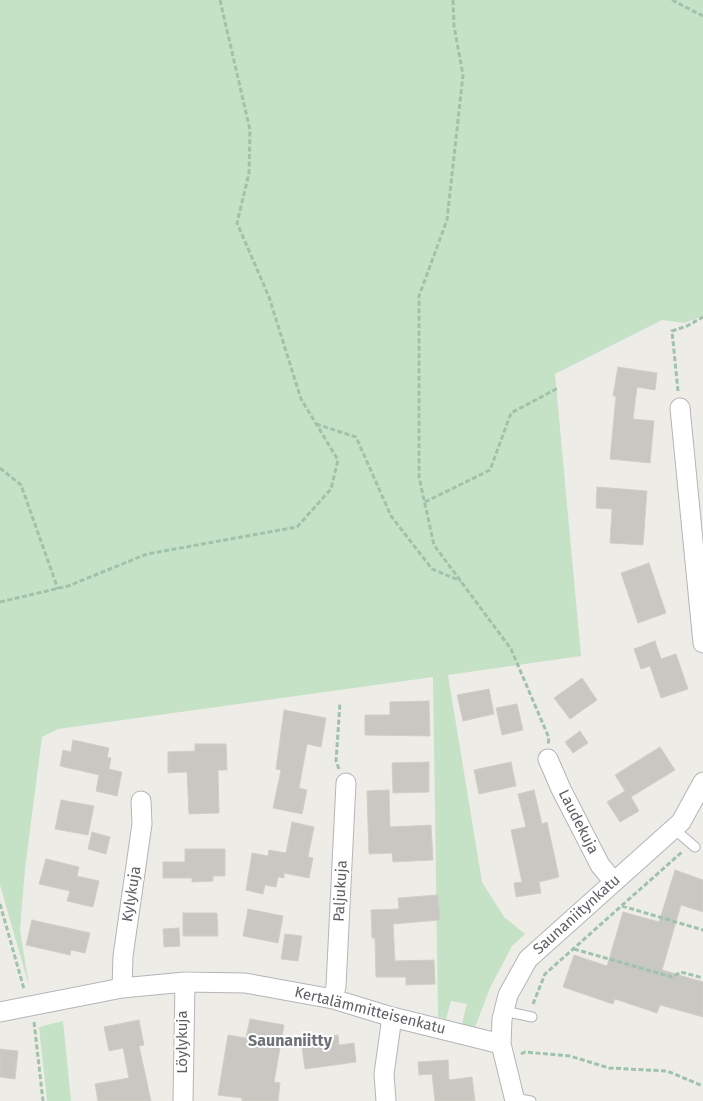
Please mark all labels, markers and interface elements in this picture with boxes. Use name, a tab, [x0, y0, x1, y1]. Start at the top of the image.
street label: Laudekuja	[554, 787, 602, 857]
street label: Paljukuja	[330, 860, 352, 922]
street label: Kylykuja	[119, 865, 145, 923]
street label: Saunaniitynkatu	[530, 871, 624, 959]
street label: Kertalämmitteisenkatu	[293, 984, 447, 1038]
street label: Löylykuja	[174, 1010, 192, 1074]
district label: Saunaniitty	[248, 1032, 332, 1052]

